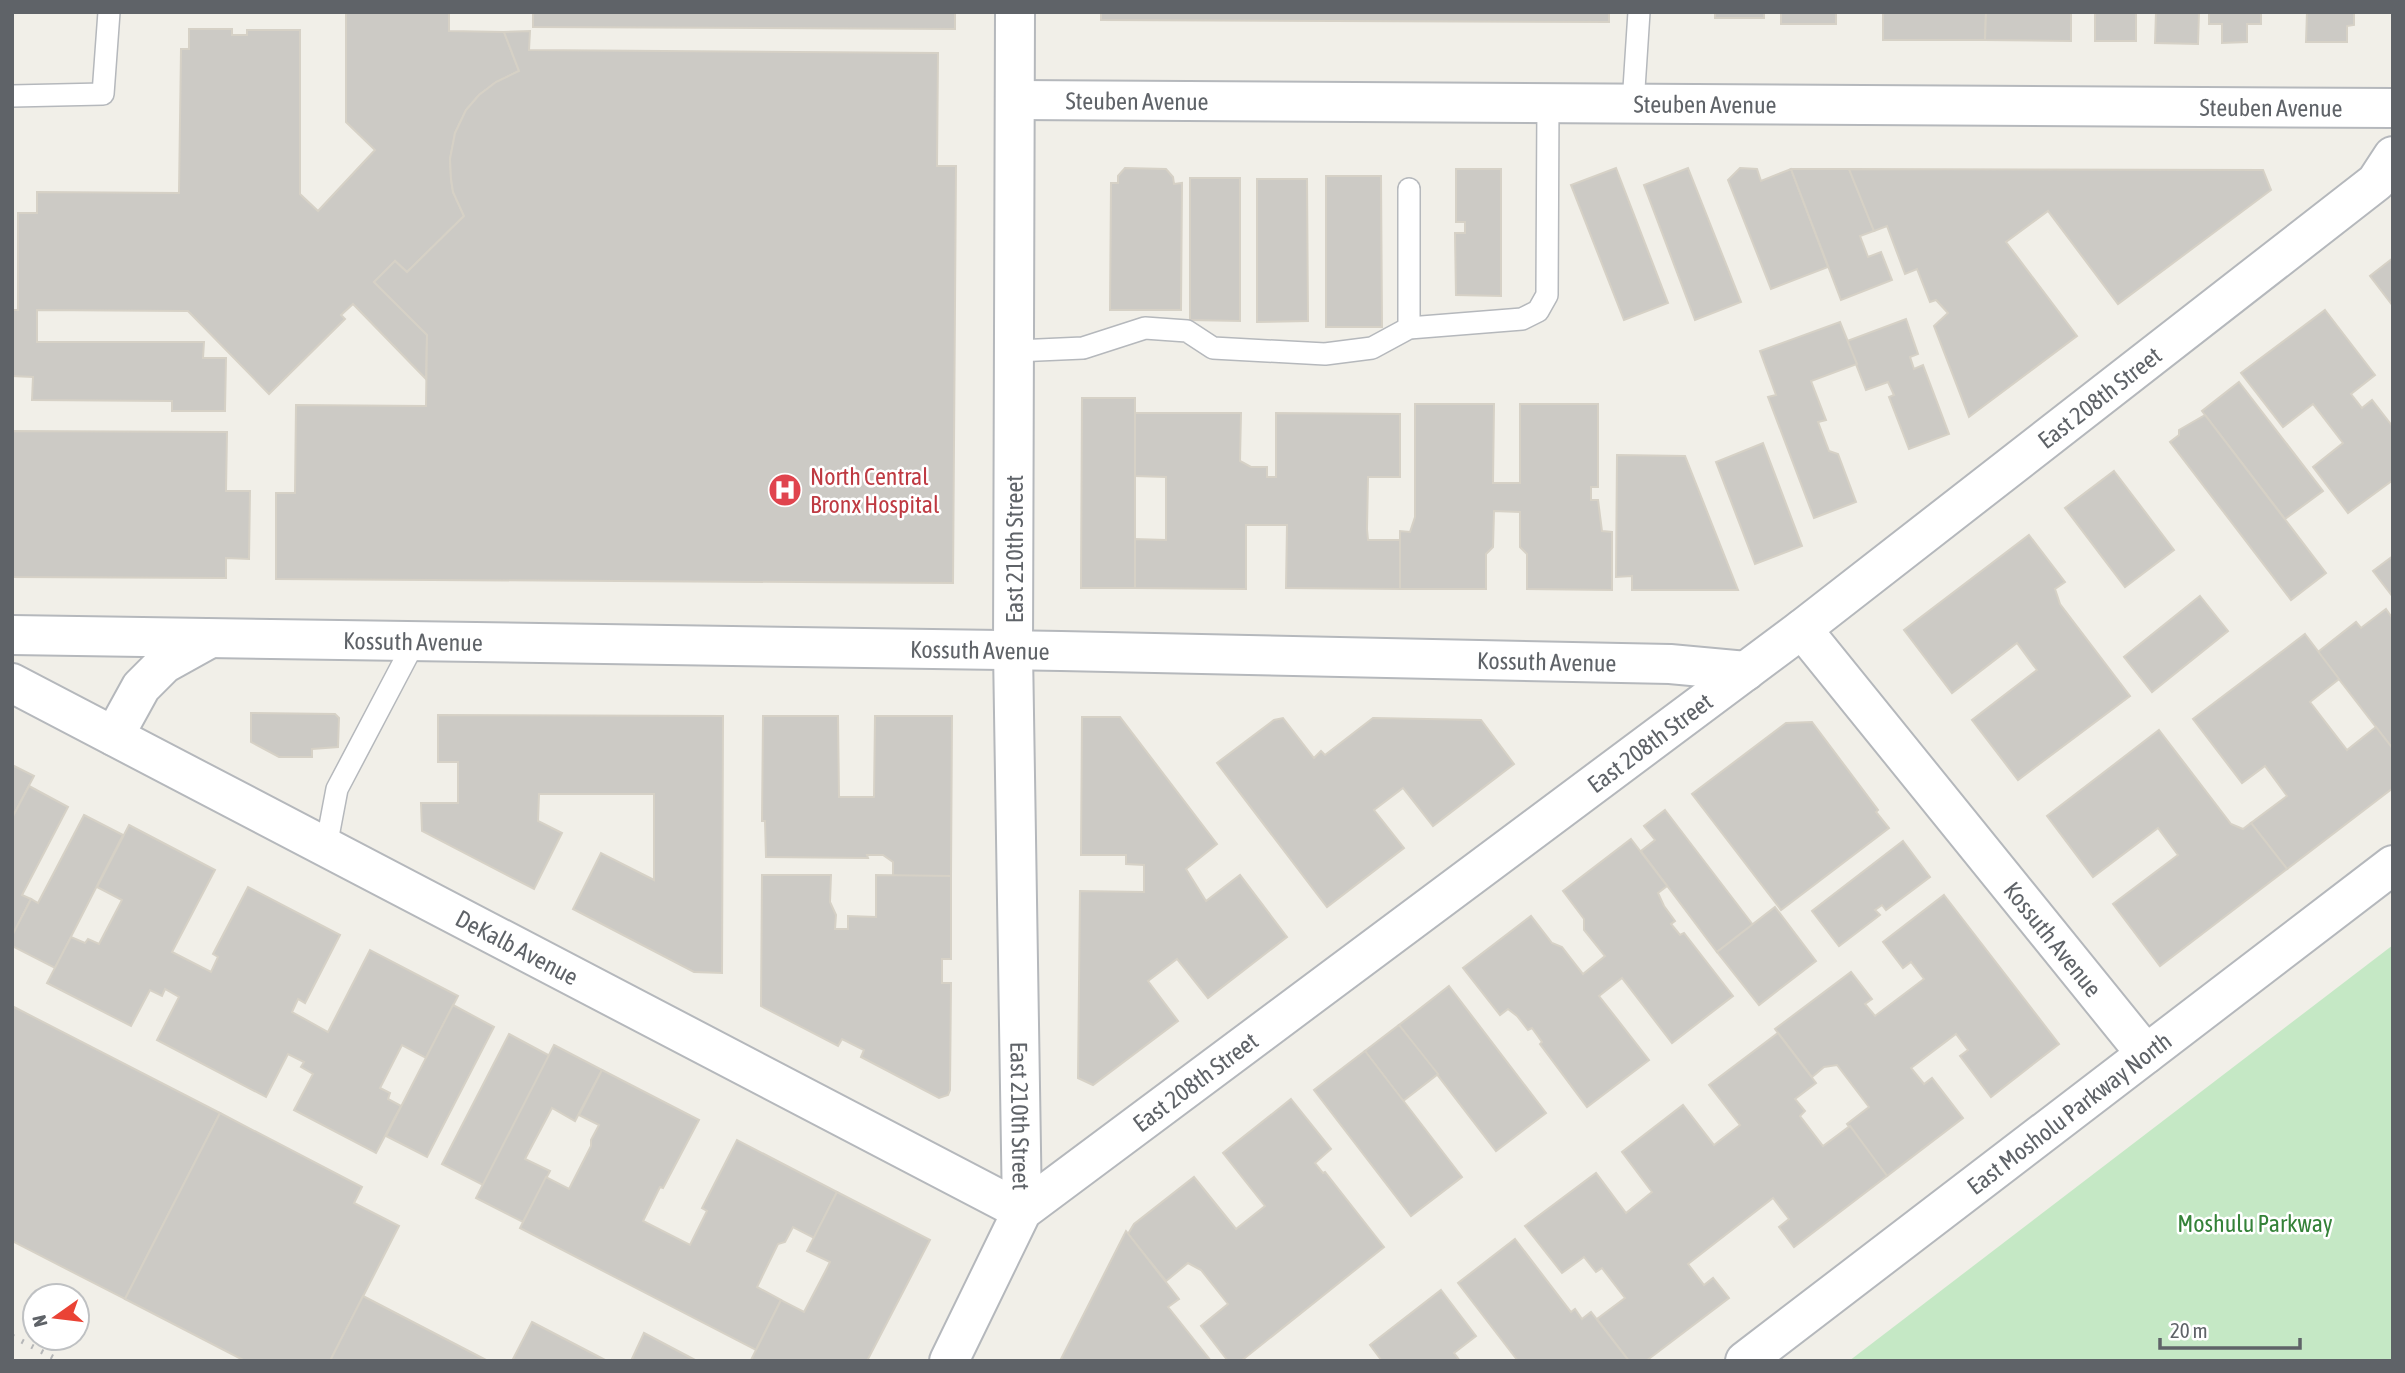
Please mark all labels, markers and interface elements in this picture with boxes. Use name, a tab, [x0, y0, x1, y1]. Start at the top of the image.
street label: Steuben Avenue	[1065, 87, 1209, 115]
street label: Steuben Avenue	[1633, 90, 1777, 118]
street label: Steuben Avenue	[2199, 93, 2343, 121]
street label: East 208th Street	[2033, 341, 2166, 454]
place label: North Central Bronx Hospital	[810, 463, 940, 518]
hospital icon: North Central Bronx Hospital	[766, 471, 804, 509]
street label: East 210th Street	[1001, 475, 1028, 623]
street label: Kossuth Avenue	[343, 627, 483, 656]
street label: Kossuth Avenue	[910, 635, 1050, 664]
street label: Kossuth Avenue	[1477, 646, 1617, 676]
street label: East 208th Street	[1582, 687, 1717, 798]
street label: Kossuth Avenue	[1999, 876, 2107, 1002]
street label: DeKalb Avenue	[451, 904, 583, 990]
street label: East 208th Street	[1128, 1026, 1263, 1137]
street label: East Mosholu Parkway North	[1962, 1026, 2176, 1200]
street label: East 210th Street	[1006, 1041, 1035, 1190]
park label: Moshulu Parkway	[2177, 1210, 2333, 1237]
north arrow	[21, 1282, 91, 1352]
scale bar	[2160, 1306, 2300, 1350]
text: N	[27, 1313, 52, 1329]
text: 20 m	[2170, 1318, 2208, 1342]

